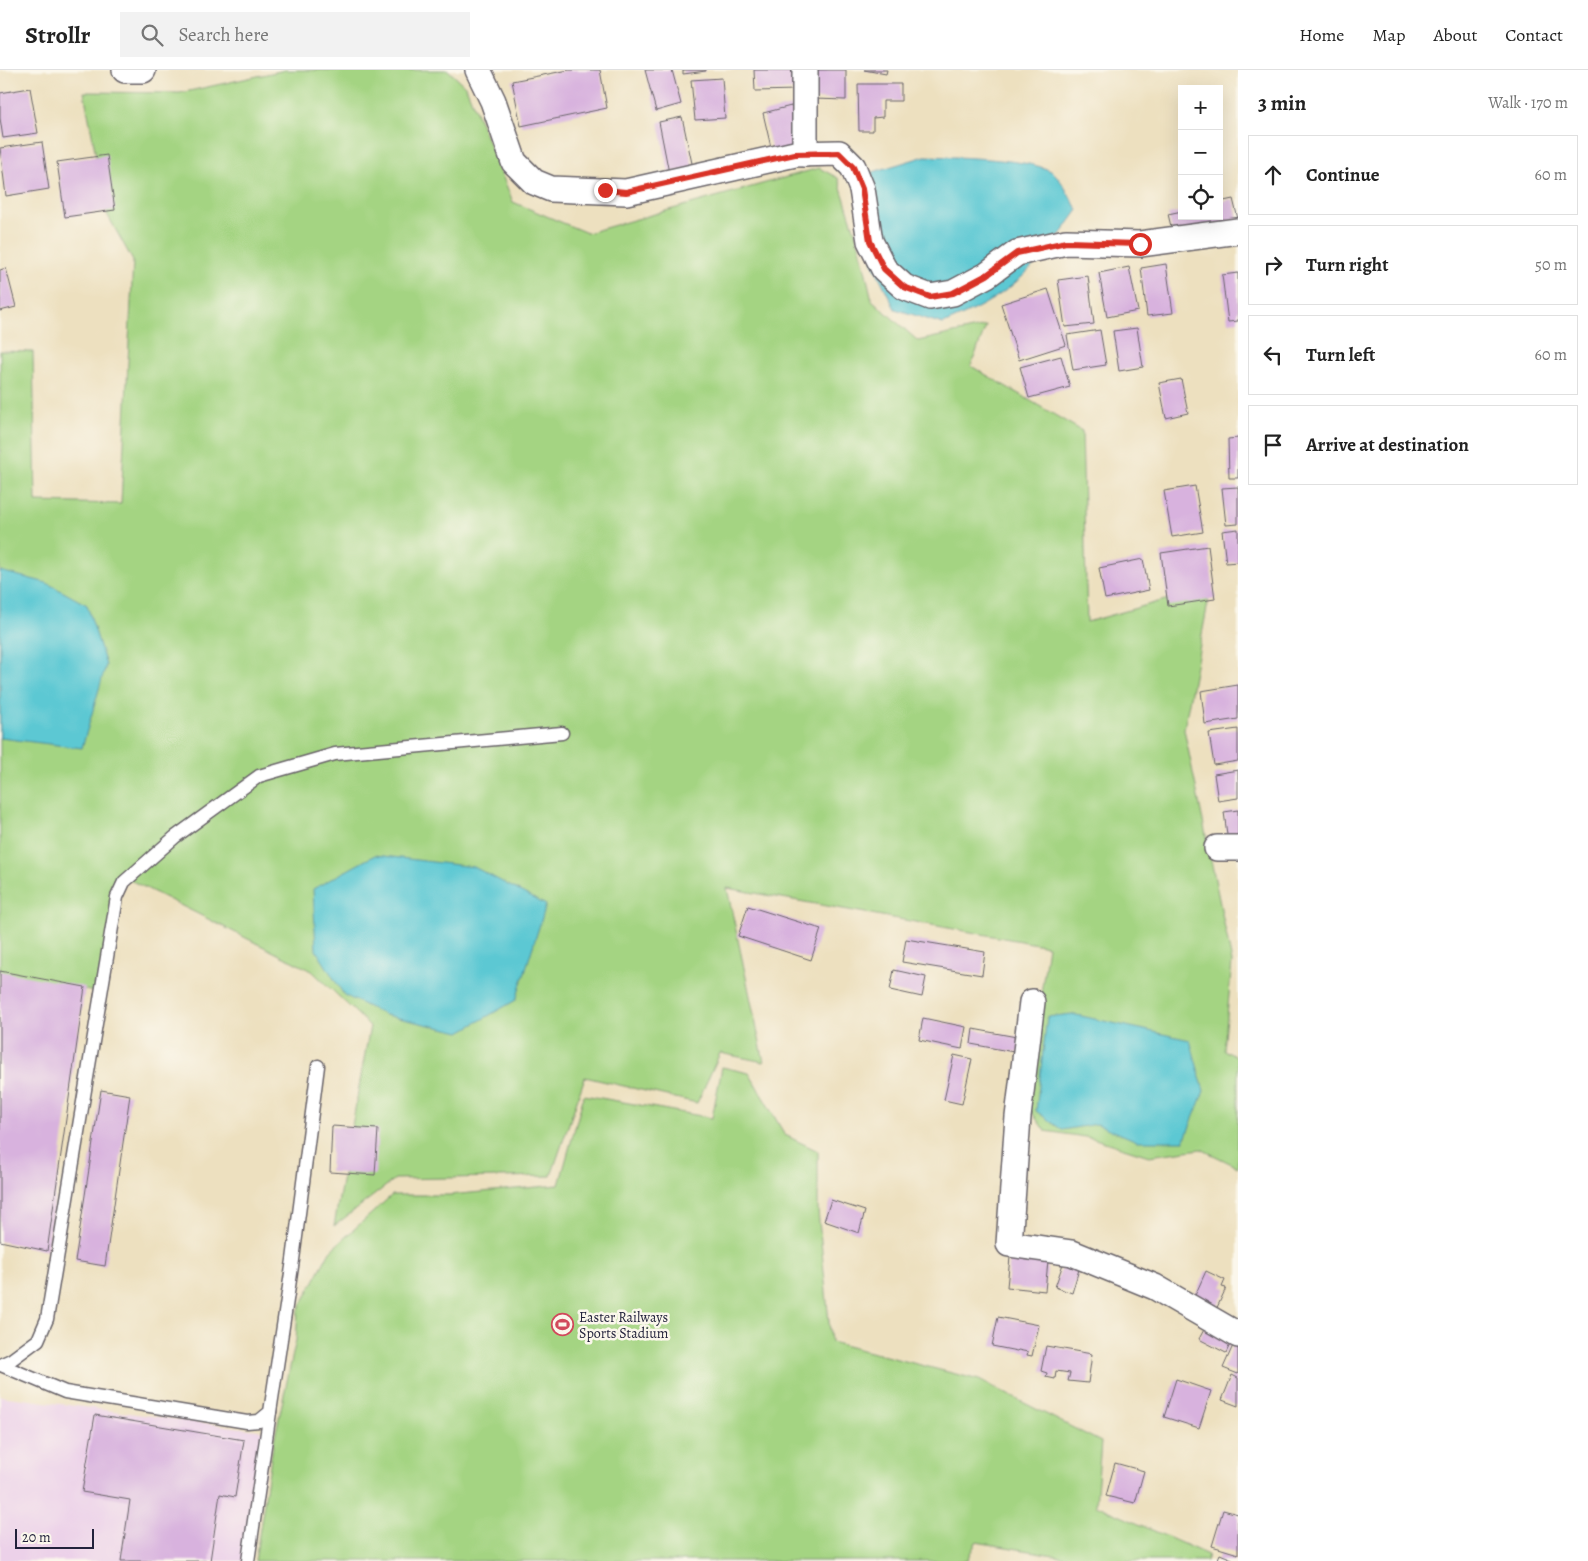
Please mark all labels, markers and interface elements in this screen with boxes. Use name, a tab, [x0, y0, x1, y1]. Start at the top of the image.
search box	[120, 12, 470, 57]
text: Strollr	[25, 19, 90, 51]
icon: search	[138, 21, 166, 49]
text: Search here	[178, 22, 269, 48]
text: Home	[1299, 23, 1344, 47]
text: Map	[1372, 23, 1405, 47]
text: About	[1433, 23, 1477, 47]
text: Contact	[1505, 23, 1563, 47]
map controls	[1178, 85, 1223, 220]
button: +	[1178, 85, 1223, 130]
text: 3 min	[1258, 89, 1306, 117]
text: Walk · 170 m	[1488, 92, 1568, 114]
button: −	[1178, 130, 1223, 175]
icon: ahead	[1259, 161, 1287, 189]
text: Continue	[1306, 162, 1380, 188]
text: 60 m	[1535, 164, 1567, 186]
button: locate	[1178, 175, 1223, 220]
route end	[594, 179, 617, 202]
route start	[1129, 233, 1152, 256]
icon: right	[1259, 251, 1287, 279]
text: Turn right	[1306, 252, 1388, 278]
text: 50 m	[1535, 254, 1567, 276]
icon: left	[1259, 341, 1287, 369]
text: Turn left	[1306, 342, 1375, 368]
text: 60 m	[1535, 344, 1567, 366]
icon: arrive	[1259, 431, 1287, 459]
text: Arrive at destination	[1306, 432, 1469, 458]
place label: Easter Railways Sports Stadium	[579, 1308, 669, 1343]
sports icon: Easter Railways Sports Stadium	[551, 1313, 575, 1337]
scale bar	[15, 1526, 94, 1549]
text: 20 m	[22, 1528, 51, 1547]

